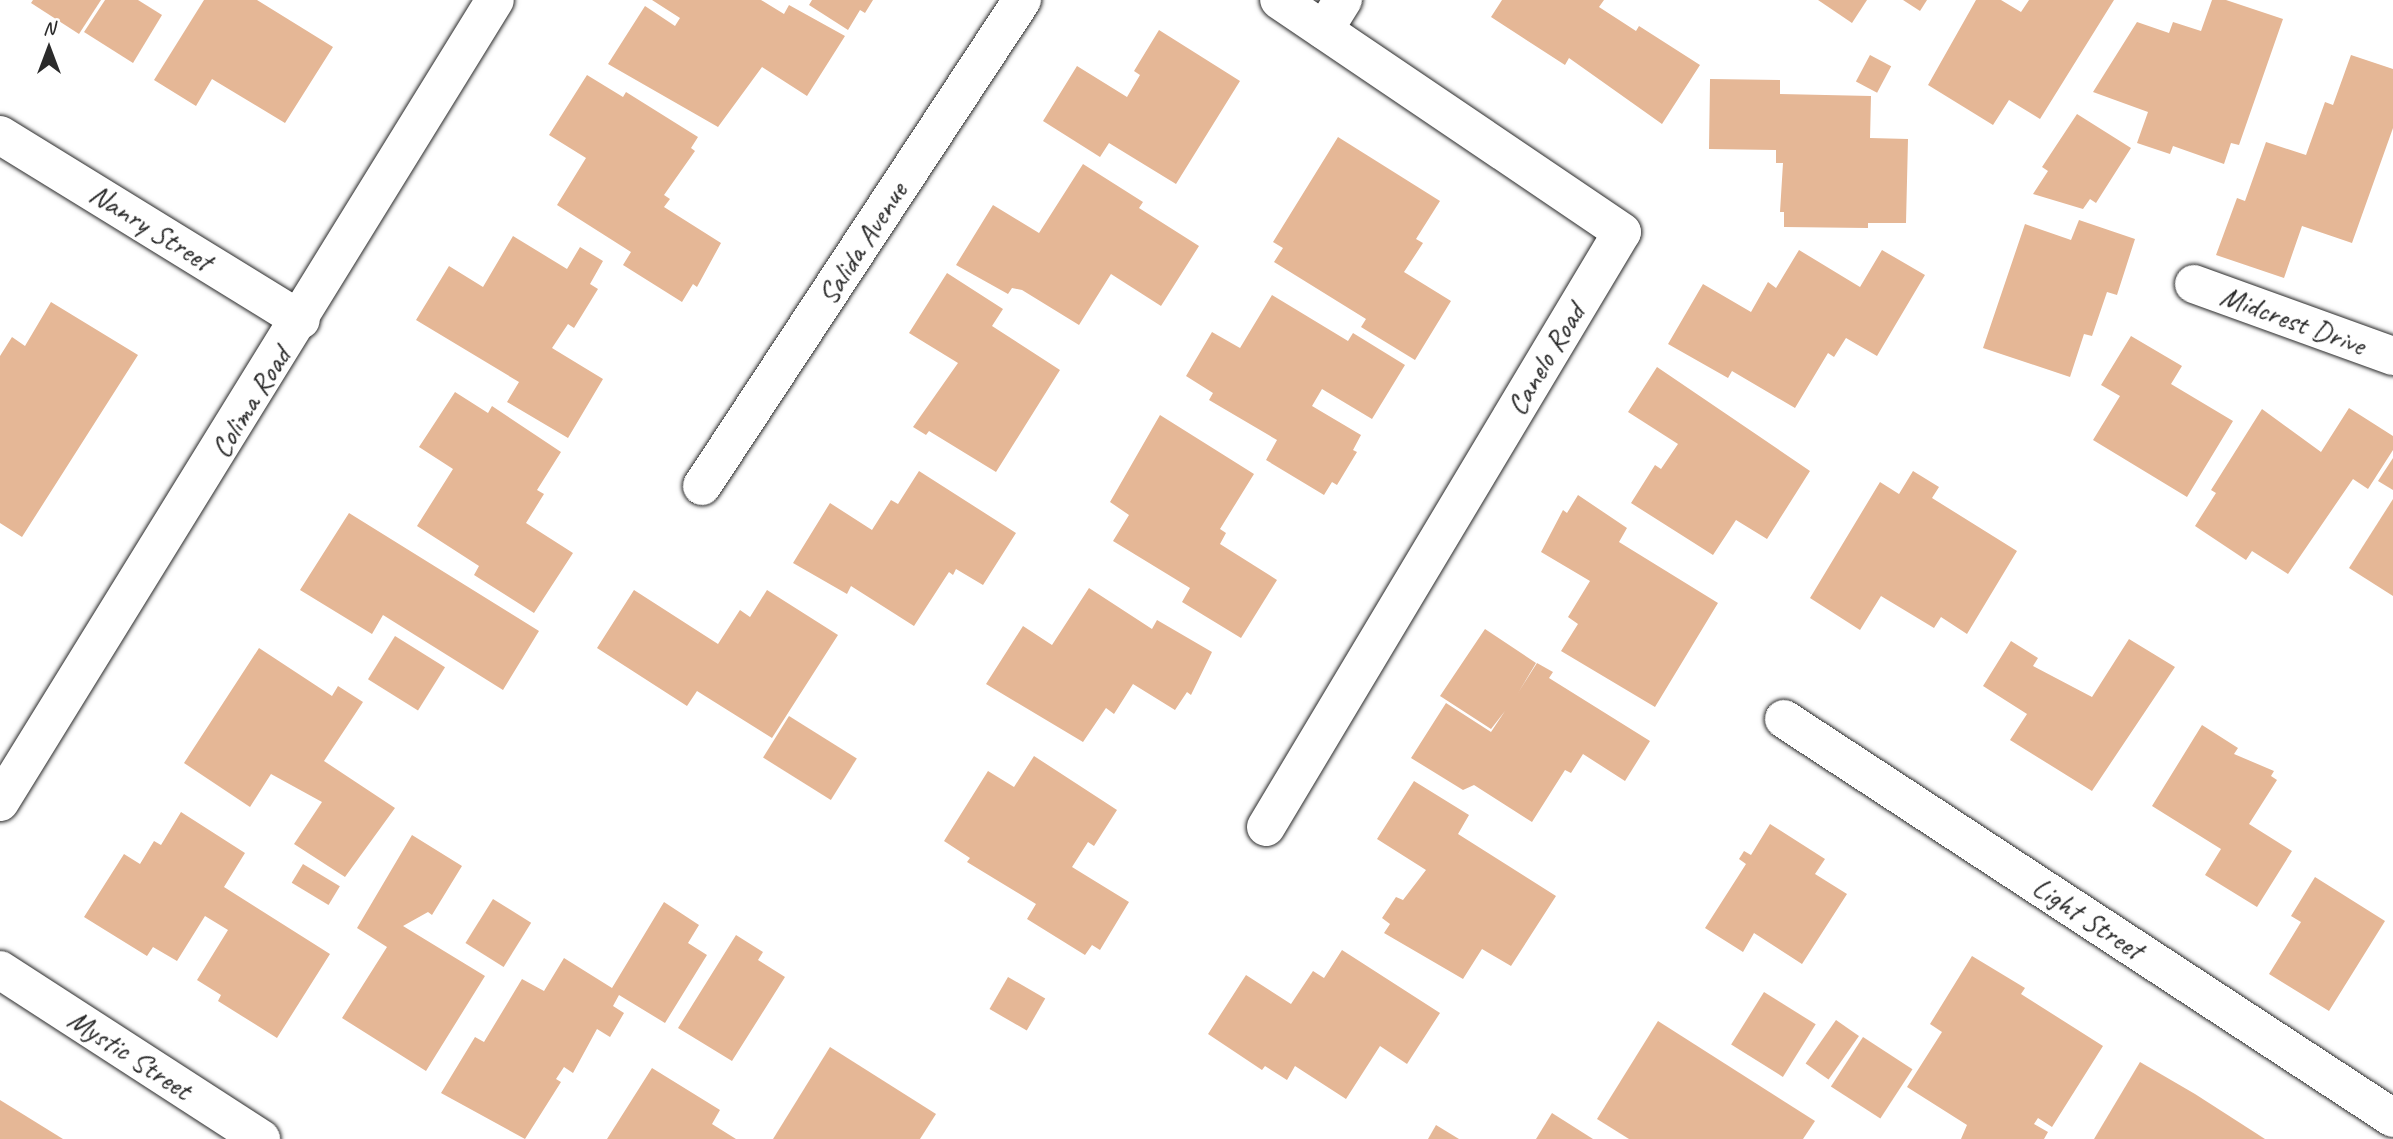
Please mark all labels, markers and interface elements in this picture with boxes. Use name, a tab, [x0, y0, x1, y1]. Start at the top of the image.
north arrow	[14, 14, 84, 84]
text: N	[43, 16, 55, 40]
street label: Nanry Street	[83, 175, 219, 279]
street label: Salida Avenue	[809, 175, 915, 311]
street label: Midcrest Drive	[2216, 277, 2370, 363]
street label: Canelo Road	[1498, 297, 1592, 421]
street label: Colima Road	[202, 340, 298, 464]
street label: Light Street	[2026, 869, 2150, 967]
street label: Mystic Street	[61, 1001, 199, 1107]

